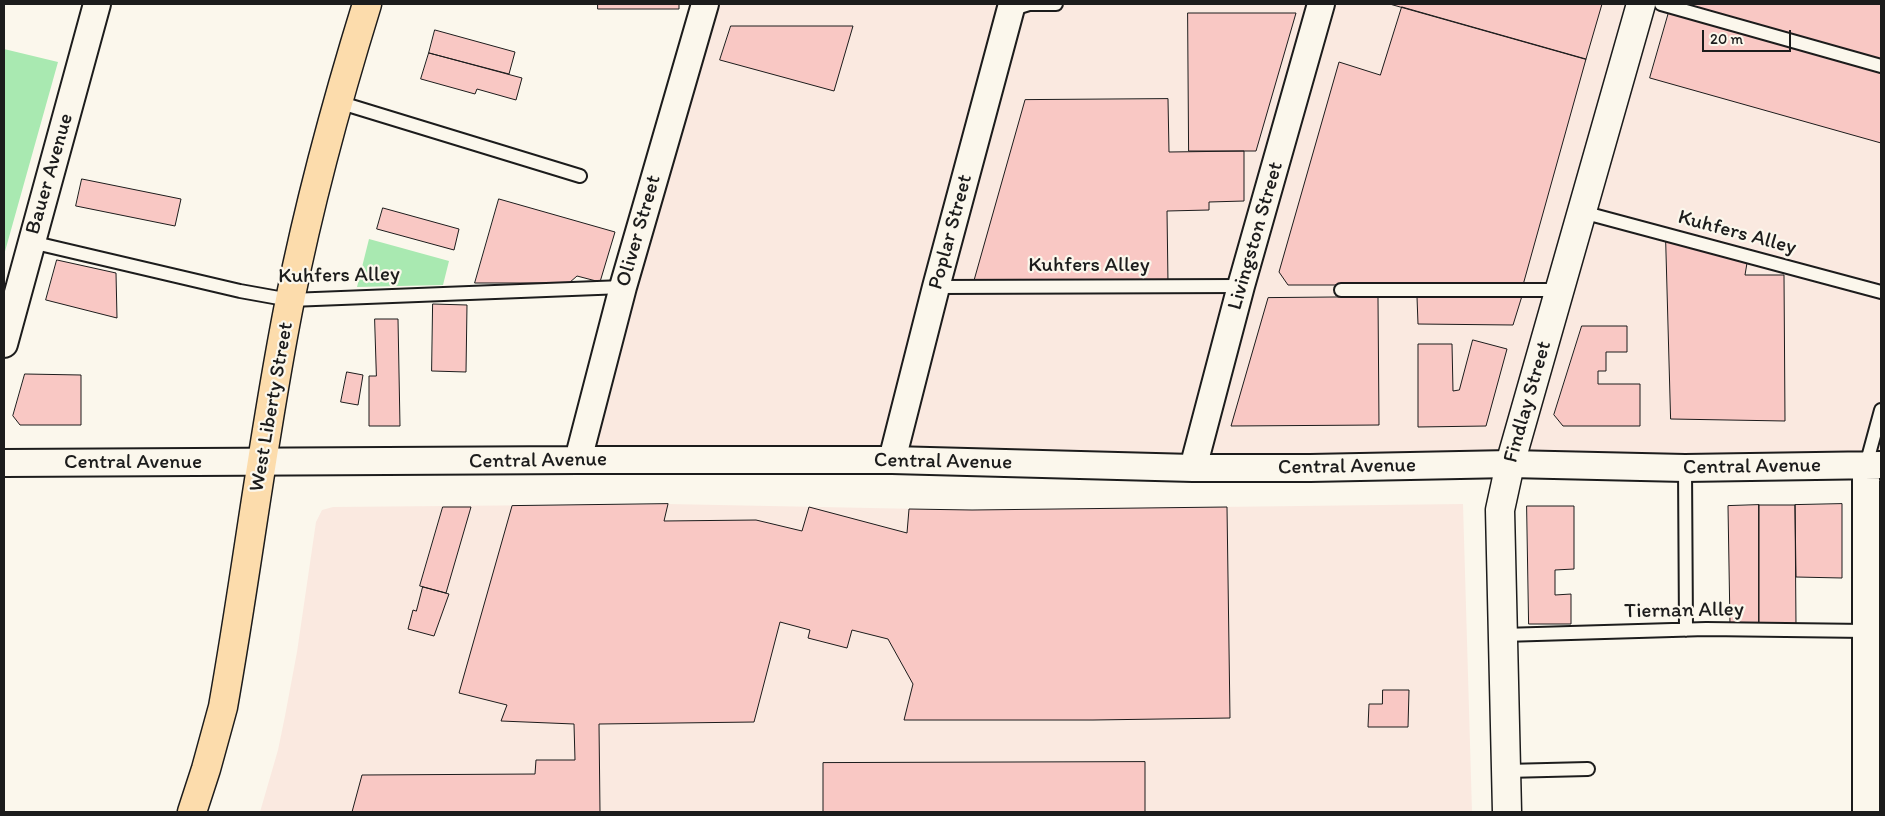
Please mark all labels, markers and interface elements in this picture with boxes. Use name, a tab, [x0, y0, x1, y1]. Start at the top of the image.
scale bar	[1705, 20, 1794, 52]
text: 20 m	[1710, 30, 1743, 48]
street label: Bauer Avenue	[21, 111, 79, 237]
street label: Livingston Street	[1223, 159, 1289, 313]
street label: Oliver Street	[611, 172, 667, 290]
street label: Poplar Street	[924, 172, 978, 292]
street label: Kuhfers Alley	[1675, 205, 1799, 261]
street label: Kuhfers Alley	[1028, 253, 1150, 279]
street label: Kuhfers Alley	[278, 262, 400, 290]
street label: West Liberty Street	[245, 320, 299, 494]
street label: Findlay Street	[1499, 338, 1557, 466]
street label: Central Avenue	[469, 447, 607, 475]
street label: Central Avenue	[874, 448, 1012, 476]
street label: Central Avenue	[64, 450, 202, 476]
street label: Central Avenue	[1278, 453, 1416, 481]
street label: Central Avenue	[1683, 453, 1821, 481]
street label: Tiernan Alley	[1624, 597, 1744, 625]

